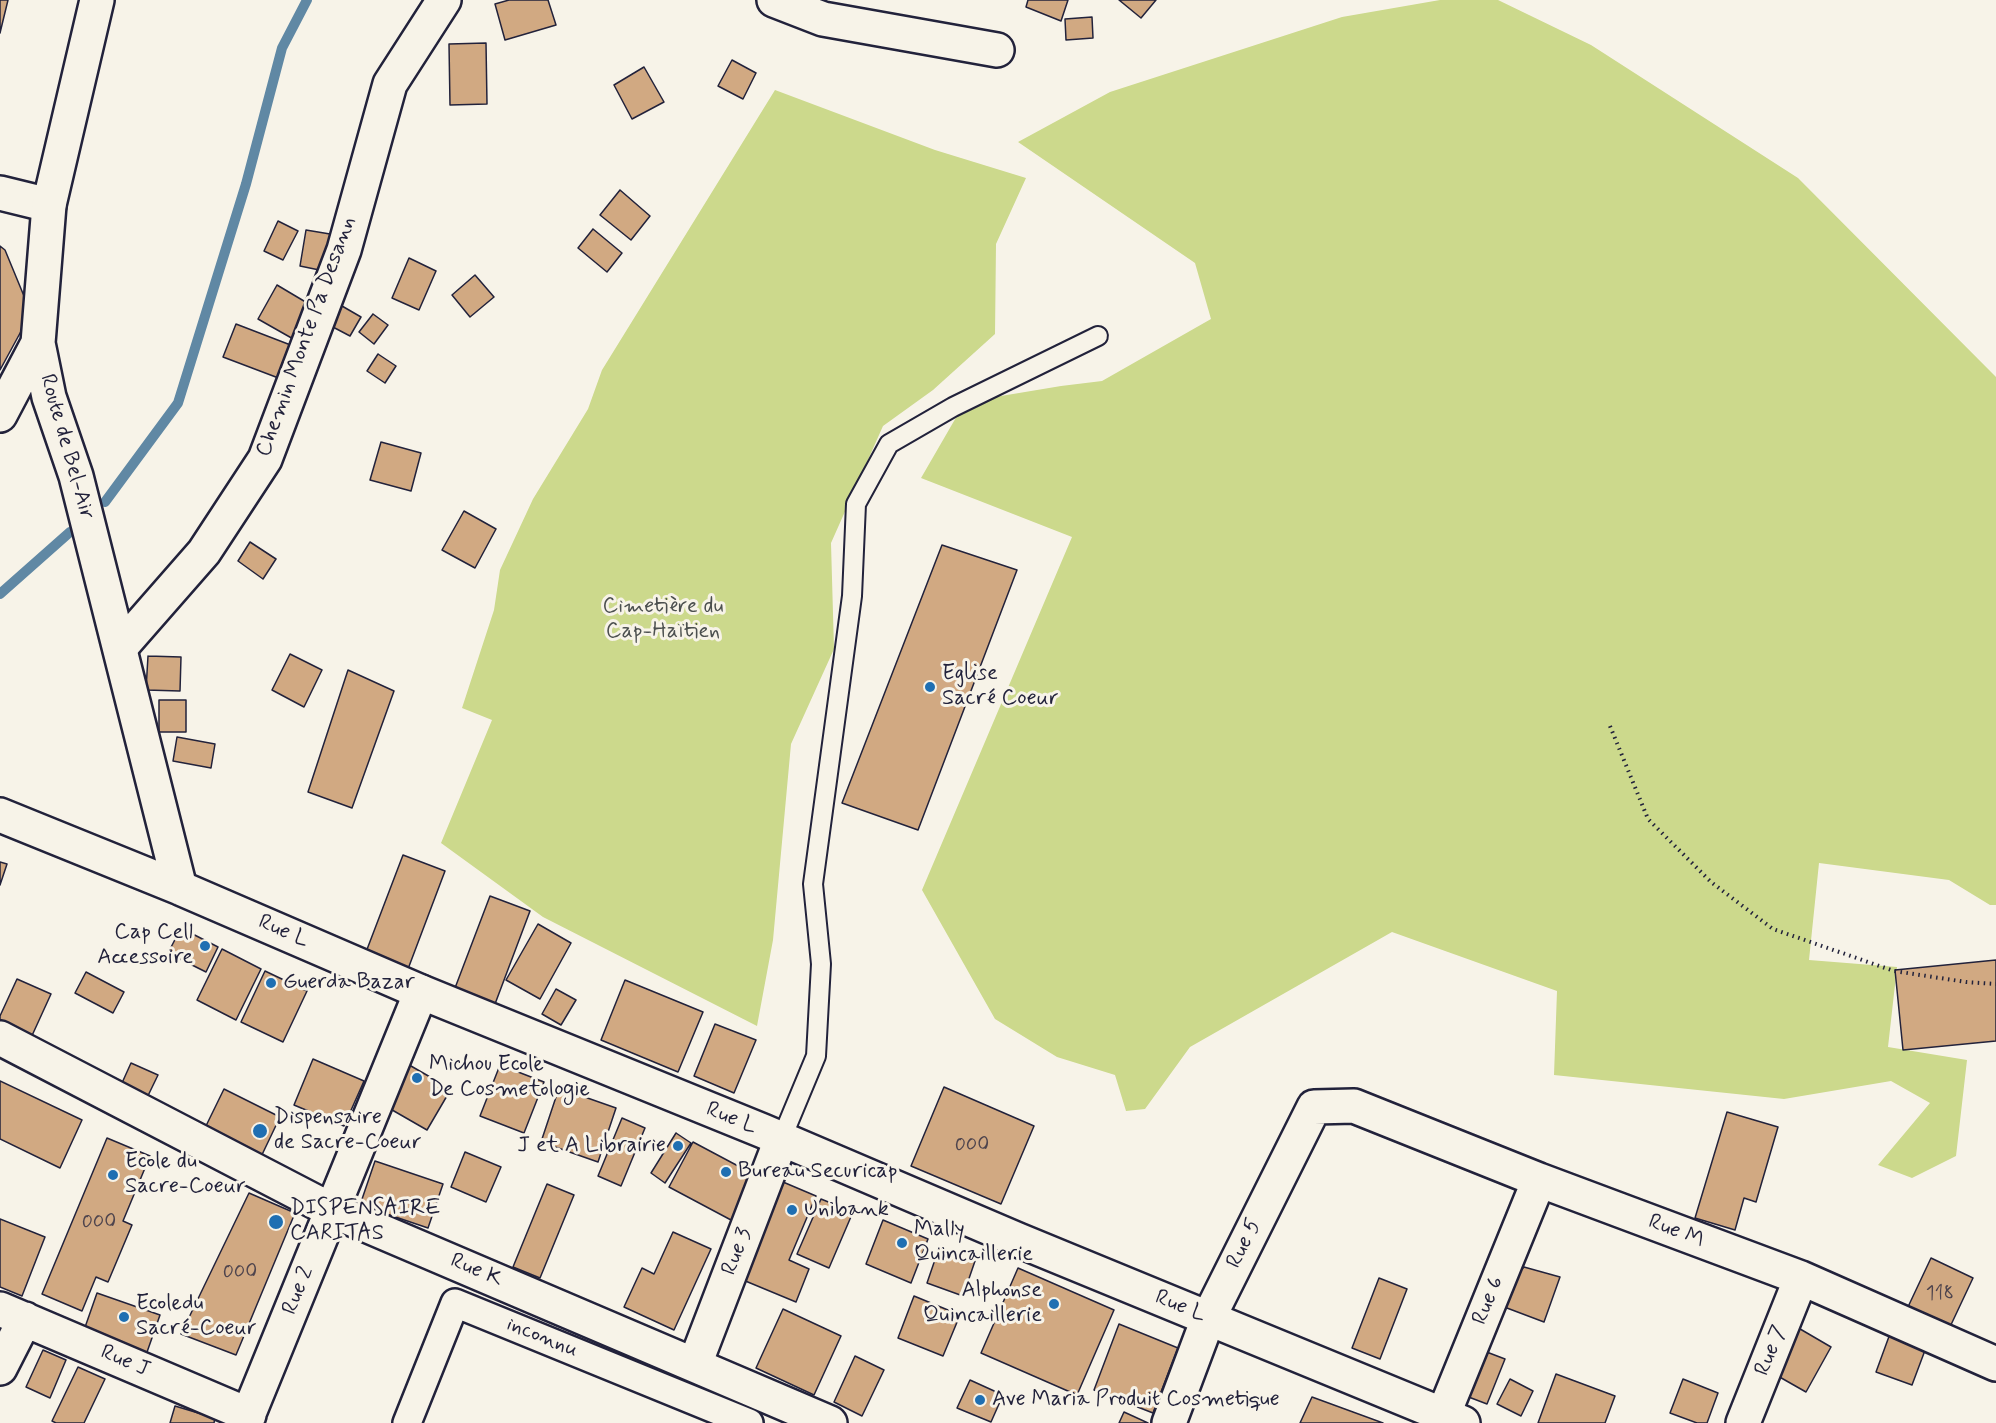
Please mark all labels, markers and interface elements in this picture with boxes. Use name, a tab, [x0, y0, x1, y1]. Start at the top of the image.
street label: Chemin Monte Pa Desann	[251, 213, 363, 461]
street label: Route de Bel-Air	[33, 371, 99, 523]
park label: Cimetière du Cap-Haïtien	[603, 594, 723, 646]
place label: Eglise Sacré Coeur	[942, 661, 1059, 712]
marker: Eglise Sacré Coeur	[923, 680, 937, 694]
street label: Rue L	[254, 910, 312, 954]
place label: Cap Cell Accessoire	[97, 920, 193, 972]
marker: Cap Cell Accessoire	[198, 939, 212, 953]
place label: Guerda Bazar	[283, 970, 415, 996]
marker: Guerda Bazar	[264, 976, 278, 990]
place label: Michou Ecole De Cosmetologie	[429, 1052, 590, 1104]
marker: Michou Ecole De Cosmetologie	[410, 1071, 424, 1085]
street label: Rue L	[702, 1097, 760, 1141]
place label: Dispensaire de Sacre-Coeur	[274, 1105, 422, 1156]
marker: Dispensaire de Sacre-Coeur	[251, 1122, 269, 1140]
place label: J et A Librairie	[517, 1133, 666, 1159]
house number: 000	[955, 1134, 989, 1158]
marker: J et A Librairie	[671, 1139, 685, 1153]
place label: Ecole du Sacre-Coeur	[125, 1149, 246, 1200]
place label: Bureau Securicap	[738, 1159, 897, 1185]
marker: Bureau Securicap	[719, 1165, 733, 1179]
marker: Ecole du Sacre-Coeur	[106, 1168, 120, 1182]
place label: DISPENSAIRE CARITAS	[290, 1196, 441, 1248]
place label: Unibank	[804, 1197, 889, 1223]
marker: Unibank	[785, 1203, 799, 1217]
street label: Rue M	[1644, 1209, 1708, 1255]
house number: 000	[82, 1211, 116, 1235]
marker: DISPENSAIRE CARITAS	[267, 1213, 285, 1231]
street label: Rue 5	[1222, 1215, 1268, 1273]
place label: Mally Quincaillerie	[914, 1217, 1033, 1268]
street label: Rue 3	[717, 1225, 759, 1279]
marker: Mally Quincaillerie	[895, 1236, 909, 1250]
street label: Rue K	[446, 1248, 506, 1294]
house number: 000	[223, 1261, 257, 1285]
street label: Rue 2	[278, 1263, 320, 1319]
street label: Rue 6	[1467, 1273, 1511, 1329]
place label: Alphonse Quincaillerie	[923, 1278, 1042, 1330]
house number: 118	[1926, 1283, 1954, 1307]
street label: Rue L	[1151, 1285, 1209, 1329]
place label: Ecoledu Sacré-Coeur	[136, 1291, 257, 1342]
marker: Alphonse Quincaillerie	[1047, 1297, 1061, 1311]
marker: Ecoledu Sacré-Coeur	[117, 1310, 131, 1324]
street label: inconnu	[502, 1312, 582, 1364]
street label: Rue 7	[1750, 1322, 1794, 1380]
street label: Rue J	[96, 1340, 154, 1384]
place label: Ave Maria Produit Cosmetique	[992, 1387, 1280, 1413]
marker: Ave Maria Produit Cosmetique	[973, 1393, 987, 1407]

